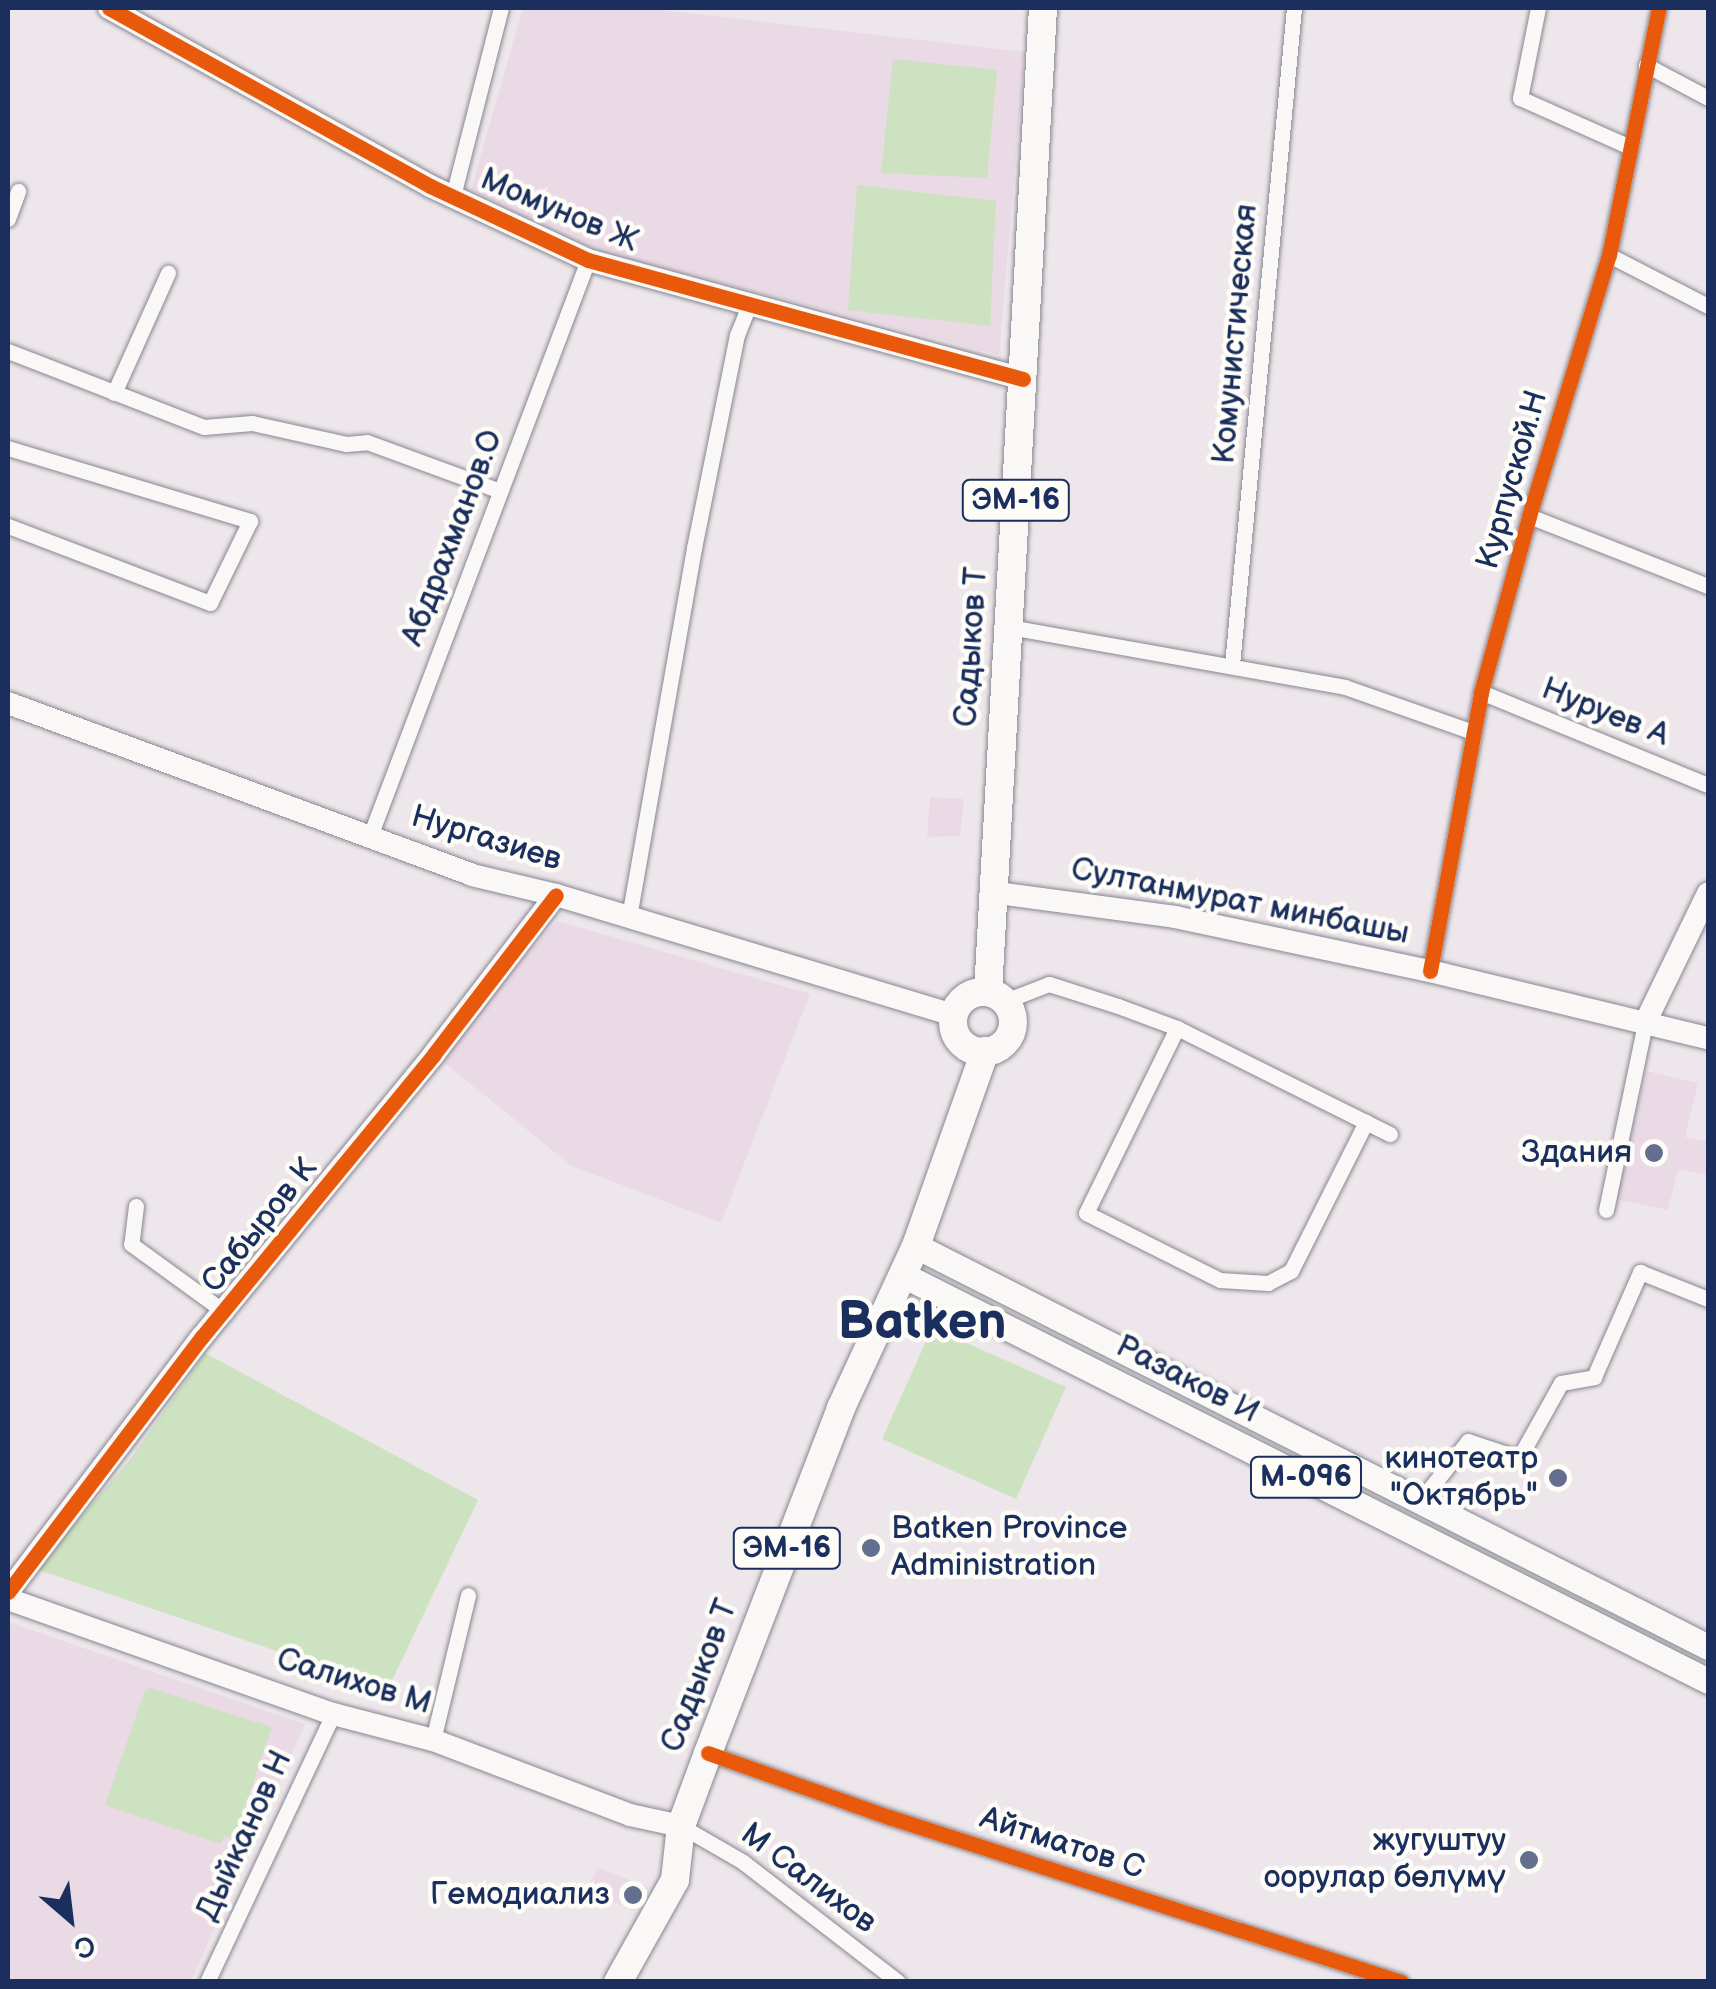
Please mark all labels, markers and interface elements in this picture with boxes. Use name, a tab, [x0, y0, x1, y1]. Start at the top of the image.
street label: Момунов Ж	[474, 161, 644, 261]
street label: Комунистическая	[1206, 202, 1266, 466]
street label: Курпуской.Н	[1469, 386, 1557, 574]
street label: Абдрахманов.О	[394, 424, 512, 652]
road number: ЭМ-16	[961, 475, 1071, 525]
street label: Садыков Т	[947, 566, 997, 728]
street label: Нуруев А	[1536, 670, 1674, 756]
street label: Нургазиев	[406, 798, 566, 880]
street label: Султанмурат минбашы	[1068, 850, 1412, 954]
place label: Здания	[1521, 1134, 1632, 1172]
marker: Здания	[1641, 1140, 1667, 1166]
street label: Сабыров К	[194, 1151, 326, 1301]
district label: Batken	[838, 1292, 1006, 1354]
street label: Разаков И	[1109, 1328, 1265, 1432]
place label: кинотеатр "Октябрь"	[1384, 1441, 1538, 1516]
road number: М-096	[1248, 1452, 1364, 1502]
marker: кинотеатр "Октябрь"	[1547, 1467, 1569, 1489]
place label: Batken Province Administration	[891, 1511, 1128, 1586]
road number: ЭМ-16	[732, 1523, 842, 1573]
marker: Batken Province Administration	[860, 1537, 882, 1559]
street label: Садыков Т	[653, 1594, 747, 1758]
street label: Салихов М	[272, 1640, 436, 1724]
street label: Дыйканов Н	[189, 1745, 301, 1927]
street label: Айтматов С	[975, 1799, 1149, 1889]
street label: М Салихов	[733, 1816, 883, 1942]
place label: жугуштуу оорулар бөлүмү	[1264, 1823, 1506, 1898]
marker: жугуштуу оорулар бөлүмү	[1516, 1847, 1542, 1873]
north arrow	[20, 1869, 120, 1969]
place label: Гемодиализ	[430, 1876, 610, 1914]
marker: Гемодиализ	[620, 1882, 646, 1908]
text: С	[68, 1927, 101, 1965]

